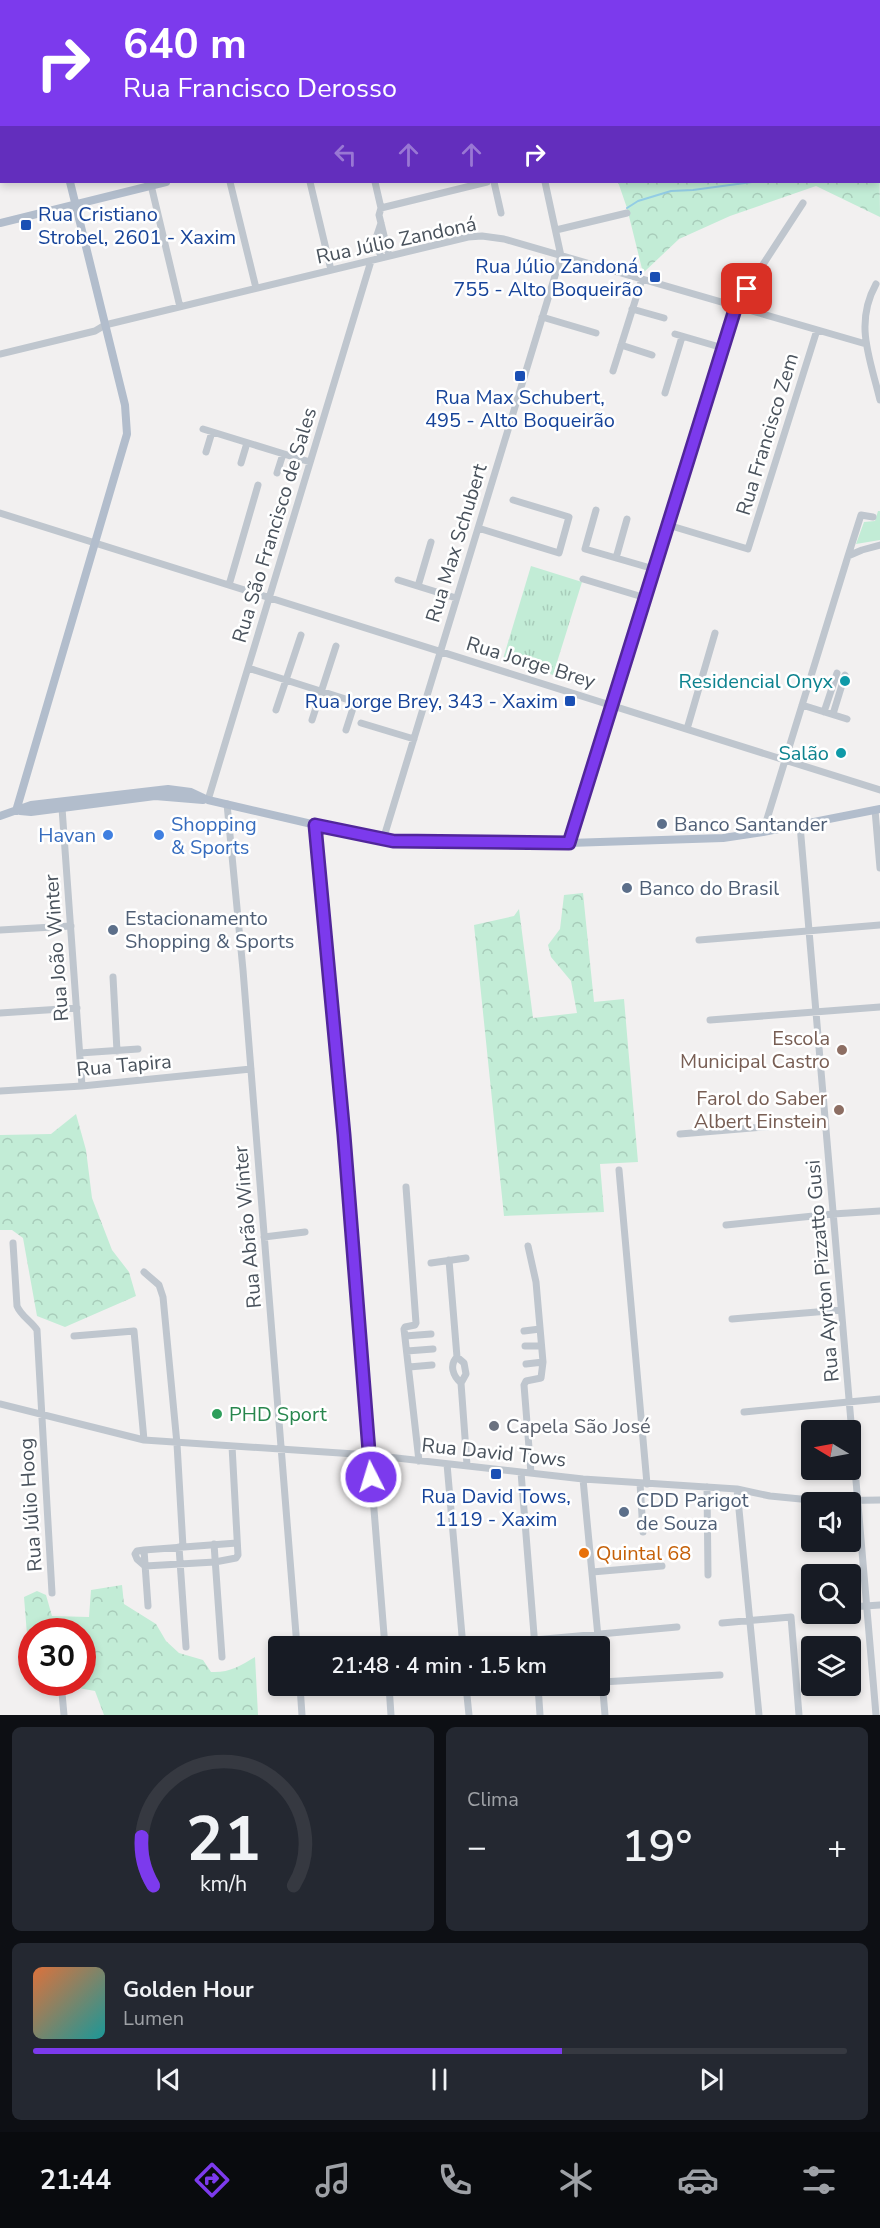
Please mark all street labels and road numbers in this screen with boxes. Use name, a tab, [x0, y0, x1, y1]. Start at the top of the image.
street label: Rua Júlio Zandoná	[314, 210, 479, 271]
street label: Rua Francisco Zem	[730, 350, 805, 519]
street label: Rua São Francisco de Sales	[226, 404, 323, 646]
street label: Rua Max Schubert	[419, 459, 494, 626]
street label: Rua Jorge Brey	[463, 630, 599, 695]
street label: Rua João Winter	[38, 873, 75, 1022]
street label: Rua Tapira	[75, 1048, 173, 1083]
street label: Rua Abrão Winter	[227, 1144, 268, 1309]
street label: Rua Ayrton Pizzatto Gusi	[799, 1159, 846, 1383]
street label: Rua David Tows	[420, 1431, 568, 1474]
street label: Rua Júlio Hoog	[12, 1437, 49, 1573]

